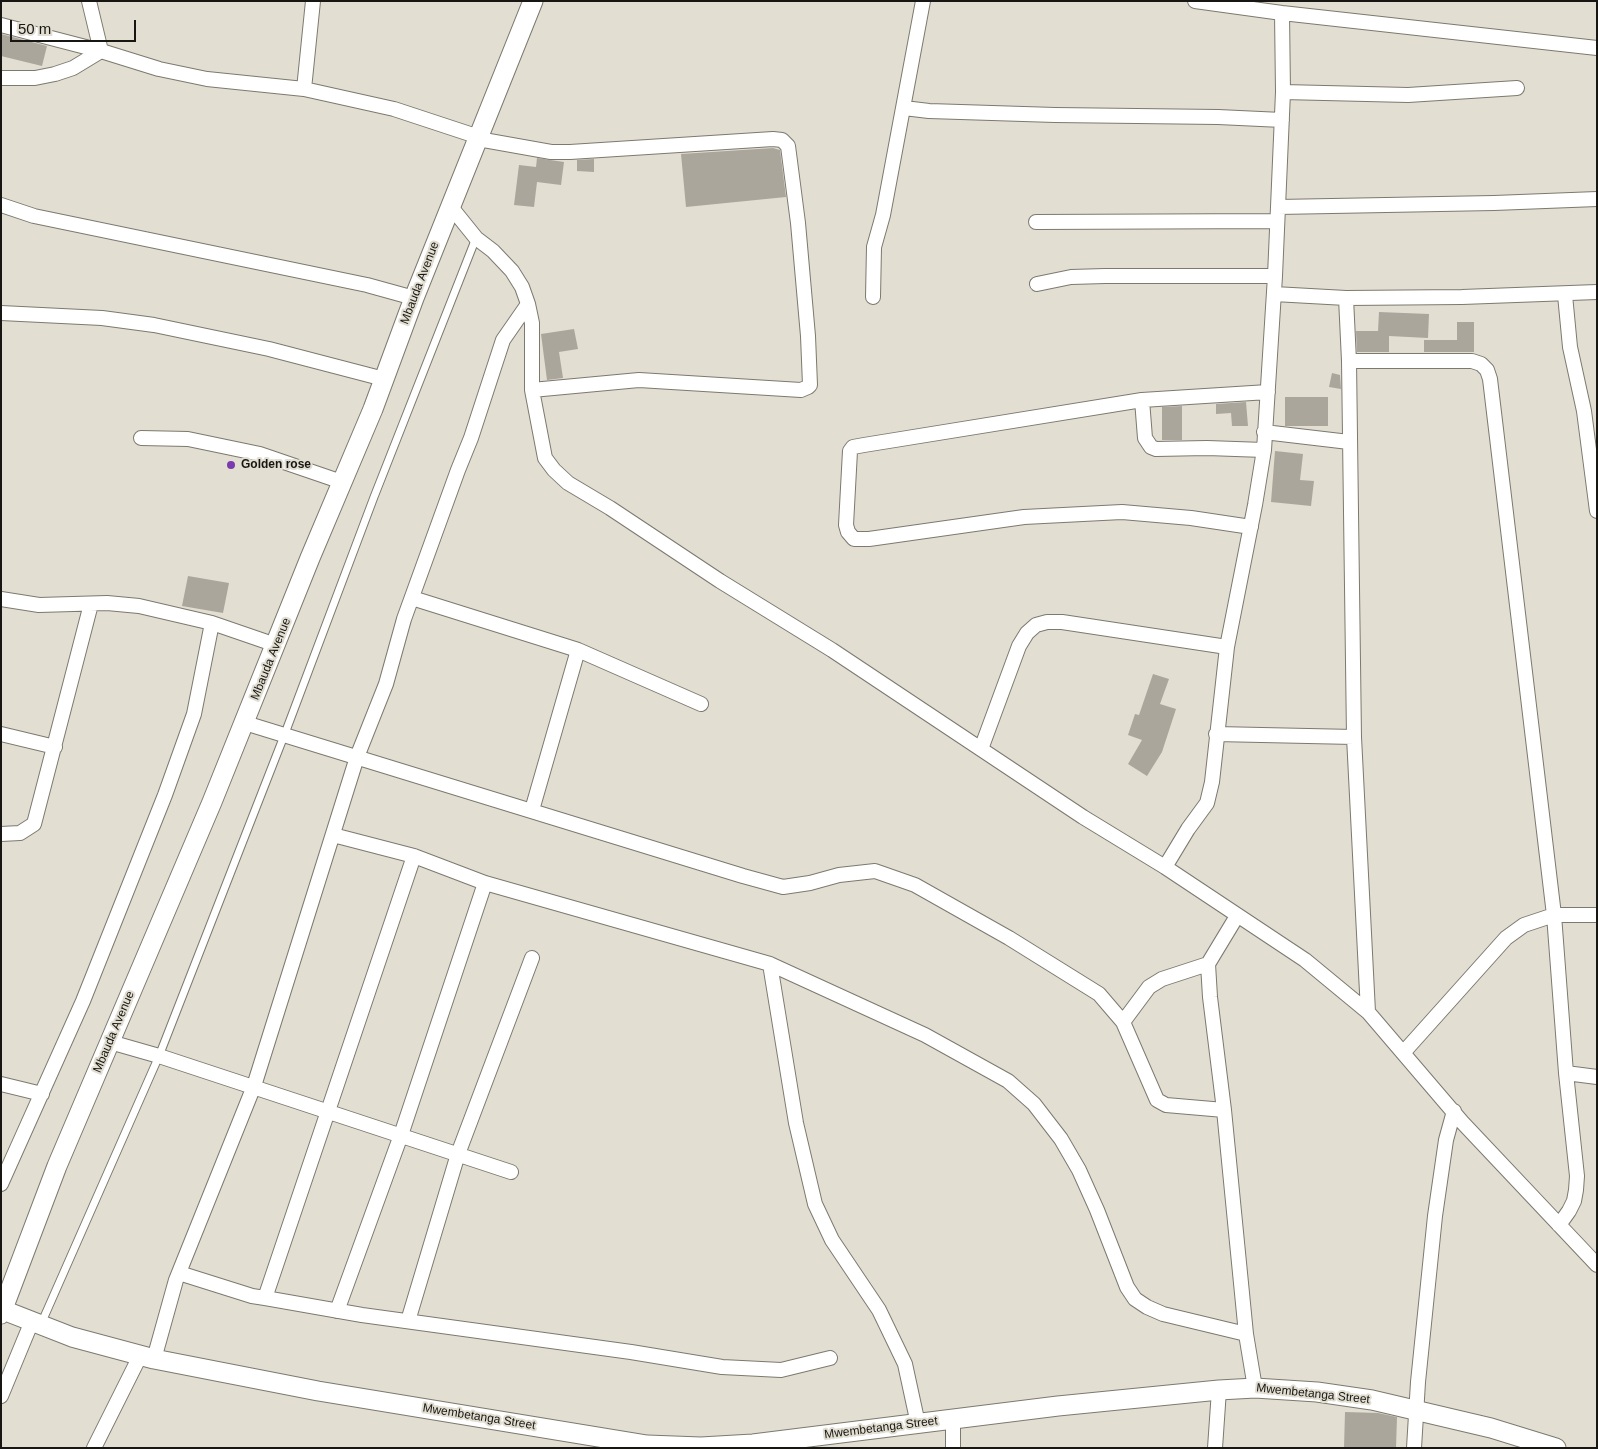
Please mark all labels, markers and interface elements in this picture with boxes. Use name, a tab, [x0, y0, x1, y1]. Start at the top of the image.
scale bar	[12, 10, 139, 42]
text: 50 m	[18, 20, 51, 37]
street label: Mbauda Avenue	[398, 240, 442, 326]
place label: Golden rose	[241, 458, 311, 472]
marker: Golden rose	[225, 459, 237, 471]
street label: Mbauda Avenue	[248, 616, 294, 702]
street label: Mbauda Avenue	[90, 989, 138, 1075]
street label: Mwembetanga Street	[1256, 1381, 1370, 1407]
street label: Mwembetanga Street	[422, 1401, 536, 1433]
street label: Mwembetanga Street	[824, 1414, 938, 1442]

